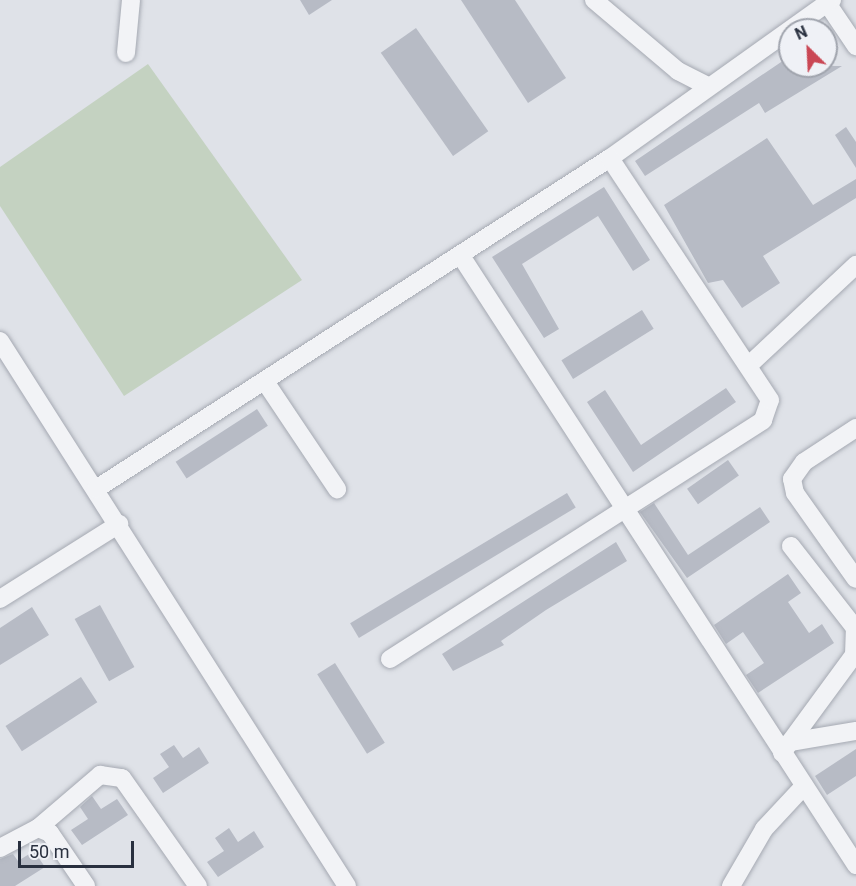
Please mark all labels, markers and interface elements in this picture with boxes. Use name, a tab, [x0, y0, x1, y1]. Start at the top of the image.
north arrow	[778, 18, 838, 78]
text: N	[792, 22, 810, 44]
scale bar	[21, 829, 136, 867]
text: 50 m	[29, 841, 69, 862]

